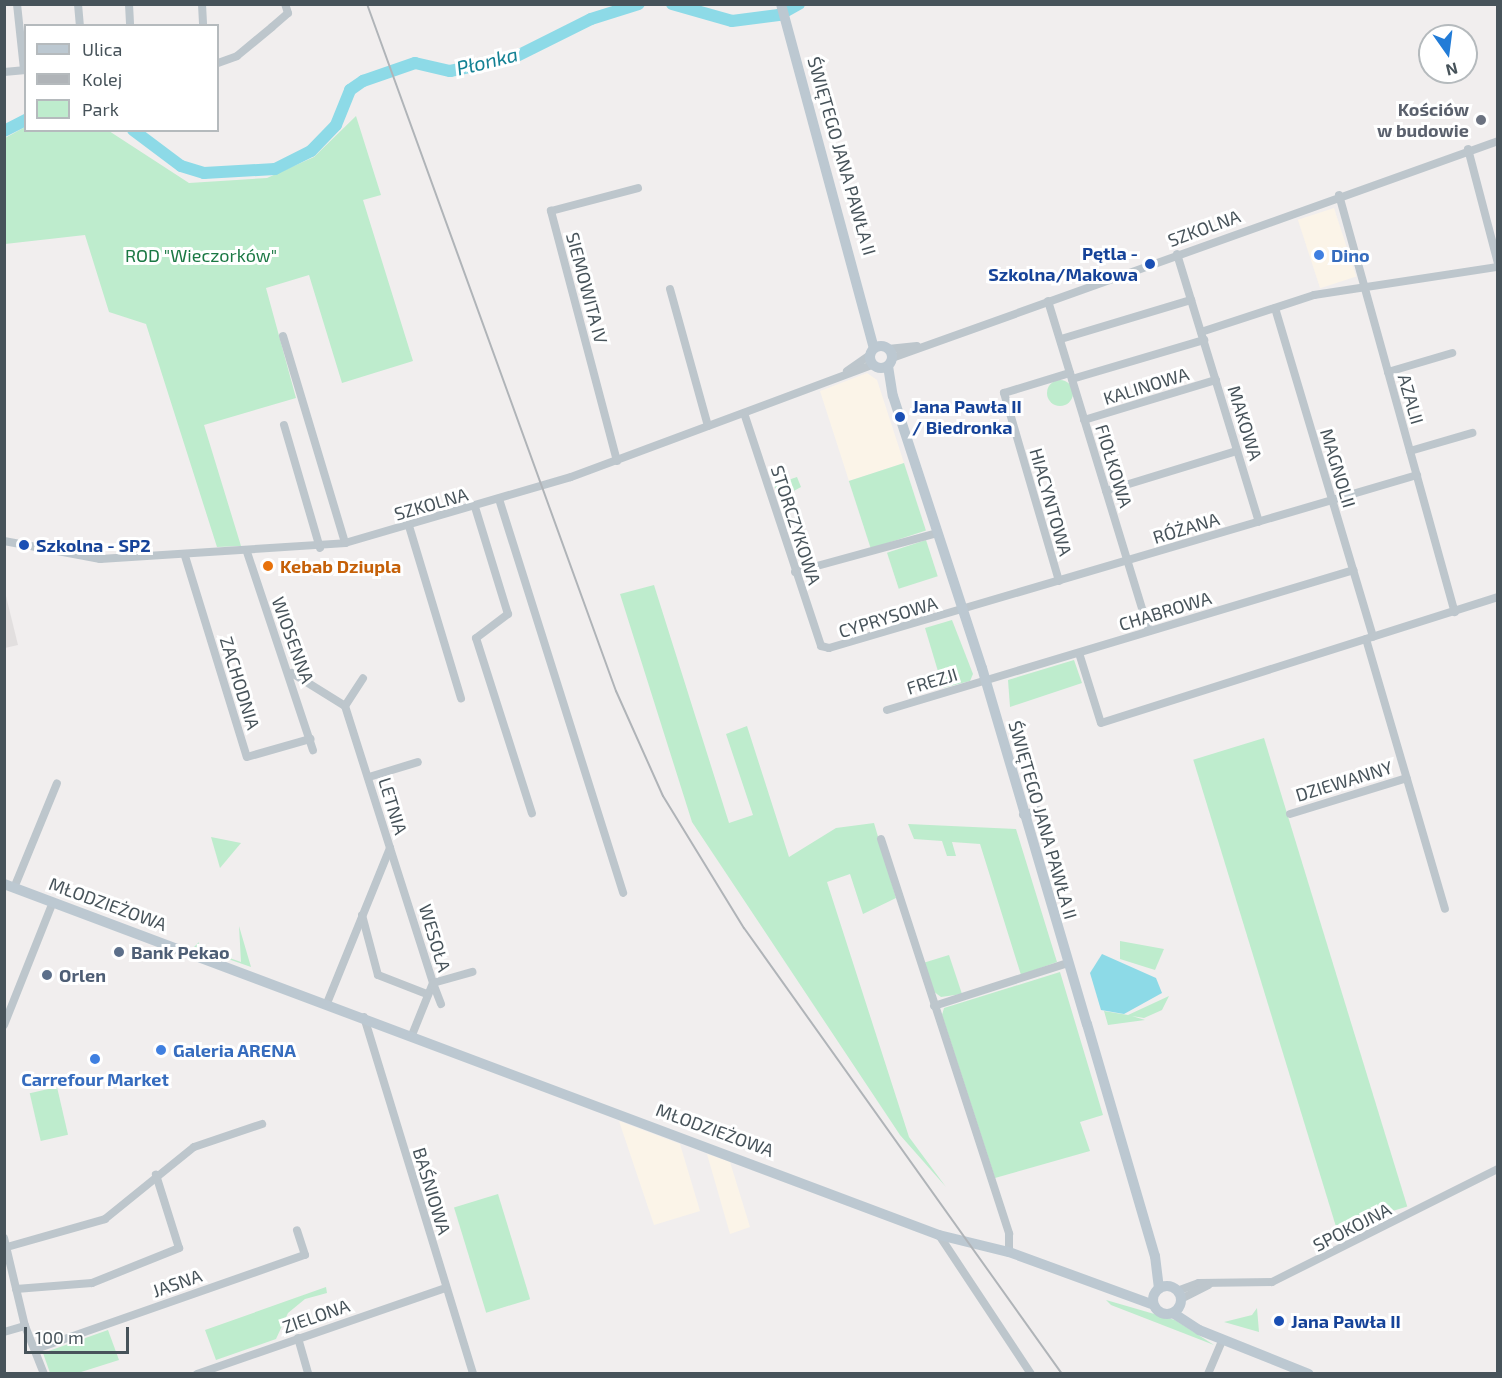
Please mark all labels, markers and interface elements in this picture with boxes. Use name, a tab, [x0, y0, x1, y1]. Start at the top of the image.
legend	[24, 24, 219, 132]
north arrow	[1418, 24, 1478, 84]
text: Ulica	[82, 38, 122, 60]
water label: Płonka	[454, 42, 520, 80]
street label: ŚWIĘTEGO JANA PAWŁA II	[803, 54, 881, 258]
text: N	[1444, 59, 1460, 81]
text: Kolej	[82, 68, 122, 90]
text: Park	[82, 98, 119, 120]
place label: Kościów w budowie	[1377, 99, 1469, 142]
marker: Kościów w budowie	[1474, 113, 1488, 127]
street label: SZKOLNA	[1165, 205, 1243, 251]
street label: SIEMOWITA IV	[562, 230, 612, 346]
place label: Pętla - Szkolna/Makowa	[988, 243, 1138, 286]
park label: ROD "Wieczorków"	[125, 244, 277, 266]
place label: Dino	[1331, 244, 1370, 266]
marker: Dino	[1312, 248, 1326, 262]
marker: Pętla - Szkolna/Makowa	[1143, 257, 1157, 271]
street label: KALINOWA	[1101, 363, 1191, 409]
street label: AZALII	[1394, 371, 1428, 427]
street label: MAKOWA	[1223, 383, 1267, 463]
place label: Jana Pawła II / Biedronka	[912, 396, 1022, 438]
marker: Jana Pawła II / Biedronka	[893, 410, 907, 424]
street label: FIOŁKOWA	[1091, 422, 1137, 510]
street label: MAGNOLII	[1316, 426, 1360, 510]
street label: HIACYNTOWA	[1025, 446, 1077, 558]
street label: STORCZYKOWA	[767, 463, 825, 587]
street label: SZKOLNA	[392, 483, 470, 525]
street label: RÓŻANA	[1150, 508, 1222, 548]
place label: Szkolna - SP2	[36, 534, 151, 556]
marker: Szkolna - SP2	[17, 538, 31, 552]
place label: Kebab Dziupla	[280, 555, 401, 577]
marker: Kebab Dziupla	[261, 559, 275, 573]
street label: CHABROWA	[1116, 587, 1214, 635]
street label: CYPRYSOWA	[836, 592, 940, 642]
street label: WIOSENNA	[267, 594, 319, 686]
street label: ZACHODNIA	[216, 634, 264, 732]
street label: FREZJI	[904, 663, 960, 699]
street label: ŚWIĘTEGO JANA PAWŁA II	[1004, 718, 1082, 922]
street label: DZIEWANNY	[1293, 756, 1395, 806]
street label: LETNIA	[374, 775, 412, 837]
street label: MŁODZIEŻOWA	[46, 873, 170, 935]
street label: WESOŁA	[414, 901, 456, 975]
place label: Bank Pekao	[131, 941, 230, 963]
marker: Bank Pekao	[112, 945, 126, 959]
place label: Orlen	[59, 964, 106, 986]
marker: Orlen	[40, 968, 54, 982]
place label: Galeria ARENA	[173, 1039, 296, 1061]
marker: Galeria ARENA	[154, 1043, 168, 1057]
marker: Carrefour Market	[88, 1052, 102, 1066]
place label: Carrefour Market	[21, 1068, 169, 1090]
street label: MŁODZIEŻOWA	[653, 1099, 777, 1161]
street label: BAŚNIOWA	[409, 1145, 455, 1237]
street label: SPOKOJNA	[1309, 1198, 1395, 1256]
street label: JASNA	[149, 1264, 205, 1302]
street label: ZIELONA	[279, 1294, 353, 1338]
place label: Jana Pawła II	[1291, 1310, 1401, 1332]
marker: Jana Pawła II	[1272, 1314, 1286, 1328]
scale bar	[27, 1315, 132, 1353]
text: 100 m	[35, 1326, 84, 1348]

